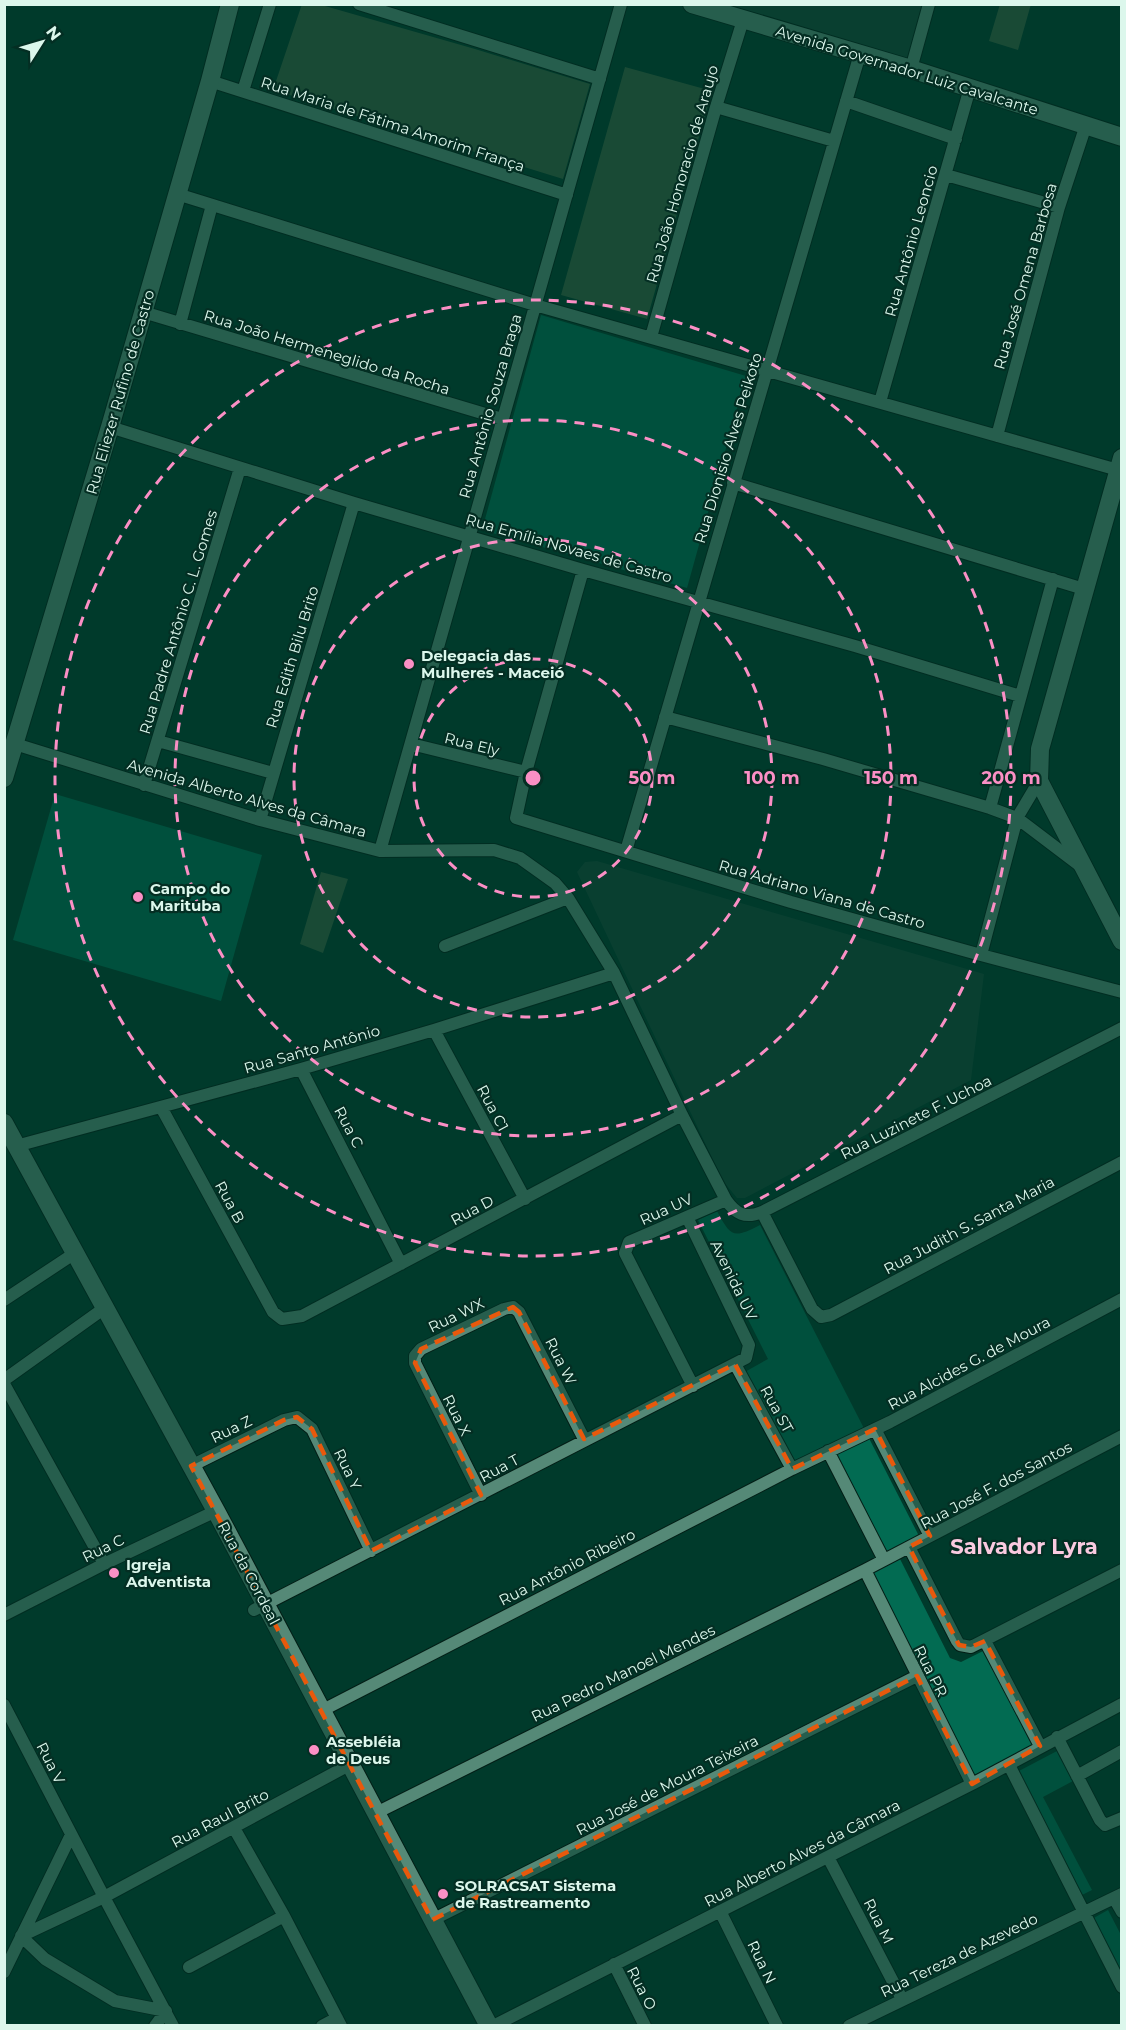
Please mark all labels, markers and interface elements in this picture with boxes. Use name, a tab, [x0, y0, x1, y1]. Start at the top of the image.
north arrow	[12, 12, 72, 72]
street label: Avenida Governador Luiz Cavalcante	[774, 21, 1040, 119]
text: N	[42, 22, 65, 44]
street label: Rua João Honoracio de Araujo	[642, 63, 722, 285]
street label: Rua Maria de Fátima Amorim França	[259, 72, 527, 176]
street label: Rua Antônio Leoncio	[880, 163, 942, 319]
street label: Rua José Omena Barbosa	[989, 181, 1061, 371]
street label: Rua Eliezer Rufino de Castro	[82, 287, 158, 497]
street label: Rua João Hermeneglido da Rocha	[202, 305, 452, 399]
street label: Rua Antônio Souza Braga	[455, 311, 525, 501]
street label: Rua Dionisio Alves Peikoto	[690, 350, 766, 546]
street label: Rua Padre Antônio C. L. Gomes	[135, 508, 221, 736]
street label: Rua Emília Novaes de Castro	[463, 509, 675, 587]
street label: Rua Edith Bilu Brito	[261, 584, 323, 730]
place label: Delegacia das Mulheres - Maceió	[421, 646, 564, 682]
marker: Delegacia das Mulheres - Maceió	[402, 657, 416, 671]
street label: Rua Ely	[443, 728, 502, 760]
street label: Avenida Alberto Alves da Câmara	[125, 755, 369, 841]
text: 50 m	[629, 767, 675, 789]
text: 100 m	[744, 767, 800, 789]
text: 150 m	[864, 767, 918, 789]
text: 200 m	[981, 767, 1041, 789]
centre of rings	[523, 768, 543, 788]
street label: Rua Adriano Viana de Castro	[717, 855, 927, 933]
place label: Campo do Marituba	[150, 879, 231, 915]
marker: Campo do Marituba	[131, 890, 145, 904]
street label: Rua Santo Antônio	[242, 1020, 382, 1078]
street label: Rua Luzinete F. Uchoa	[837, 1071, 995, 1163]
street label: Rua C1	[473, 1082, 513, 1134]
street label: Rua C	[330, 1103, 368, 1151]
street label: Rua Judith S. Santa Maria	[880, 1172, 1058, 1278]
street label: Rua B	[211, 1178, 249, 1226]
street label: Rua UV	[637, 1189, 696, 1229]
street label: Rua D	[447, 1191, 497, 1229]
street label: Avenida UV	[706, 1237, 762, 1324]
street label: Rua WX	[425, 1293, 487, 1337]
street label: Rua Alcides G. de Moura	[884, 1312, 1054, 1414]
street label: Rua W	[541, 1334, 581, 1388]
street label: Rua ST	[756, 1382, 798, 1436]
street label: Rua X	[439, 1391, 475, 1439]
street label: Rua Z	[207, 1411, 255, 1447]
street label: Rua José F. dos Santos	[917, 1437, 1075, 1533]
street label: Rua Y	[330, 1445, 366, 1493]
street label: Rua T	[476, 1449, 522, 1486]
street label: Rua da Cordeal	[214, 1518, 284, 1628]
street label: Rua Antônio Ribeiro	[496, 1524, 638, 1610]
street label: Rua C	[79, 1530, 127, 1566]
district label: Salvador Lyra	[950, 1534, 1098, 1559]
place label: Igreja Adventista	[125, 1555, 211, 1591]
marker: Igreja Adventista	[107, 1566, 121, 1580]
street label: Rua Pedro Manoel Mendes	[528, 1620, 718, 1726]
street label: Rua PR	[910, 1642, 952, 1700]
street label: Rua José de Moura Teixeira	[573, 1731, 761, 1839]
place label: Assebléia de Deus	[325, 1732, 401, 1768]
street label: Rua V	[33, 1739, 70, 1787]
marker: Assebléia de Deus	[307, 1743, 321, 1757]
street label: Rua Raul Brito	[168, 1784, 272, 1852]
street label: Rua Alberto Alves da Câmara	[701, 1795, 903, 1911]
place label: SOLRACSAT Sistema de Rastreamento	[455, 1876, 616, 1912]
marker: SOLRACSAT Sistema de Rastreamento	[436, 1887, 450, 1901]
street label: Rua M	[860, 1895, 898, 1947]
street label: Rua Tereza de Azevedo	[877, 1909, 1041, 2001]
street label: Rua N	[743, 1937, 781, 1987]
street label: Rua O	[623, 1963, 661, 2013]

